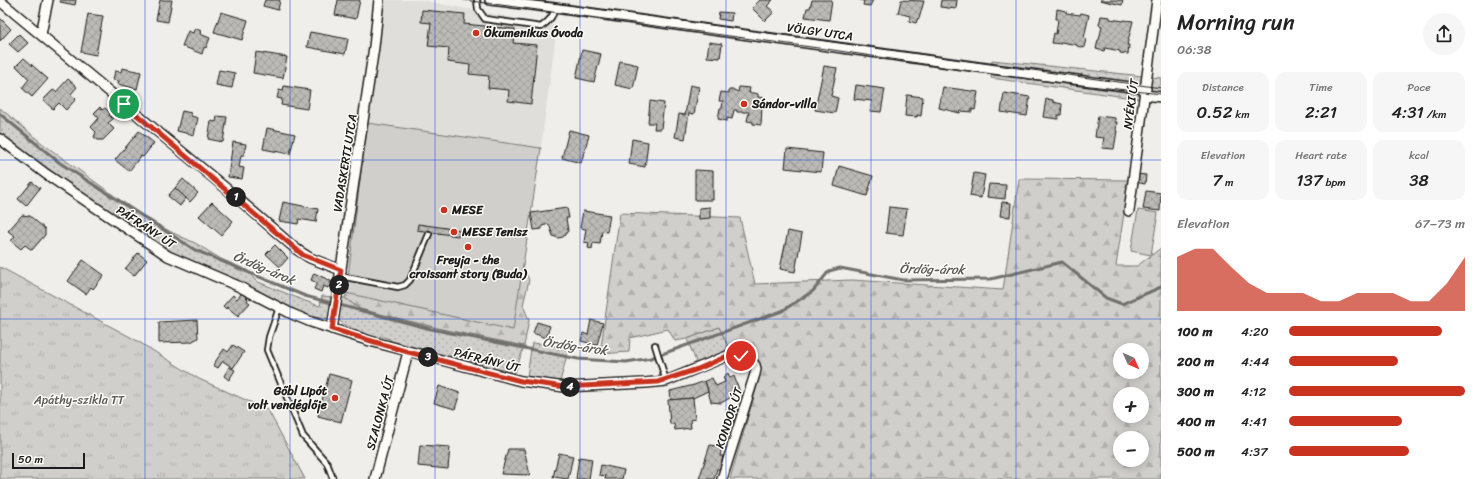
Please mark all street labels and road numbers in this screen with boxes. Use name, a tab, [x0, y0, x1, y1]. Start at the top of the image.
street label: VÖLGY UTCA	[786, 16, 855, 48]
street label: NYÉKI ÚT	[1117, 76, 1146, 131]
street label: VADASKERTI UTCA	[326, 112, 364, 214]
street label: PÁFRÁNY ÚT	[112, 199, 181, 255]
street label: PÁFRÁNY ÚT	[452, 341, 523, 379]
street label: SZALONKA ÚT	[360, 372, 401, 453]
street label: KONDOR ÚT	[709, 384, 749, 451]

